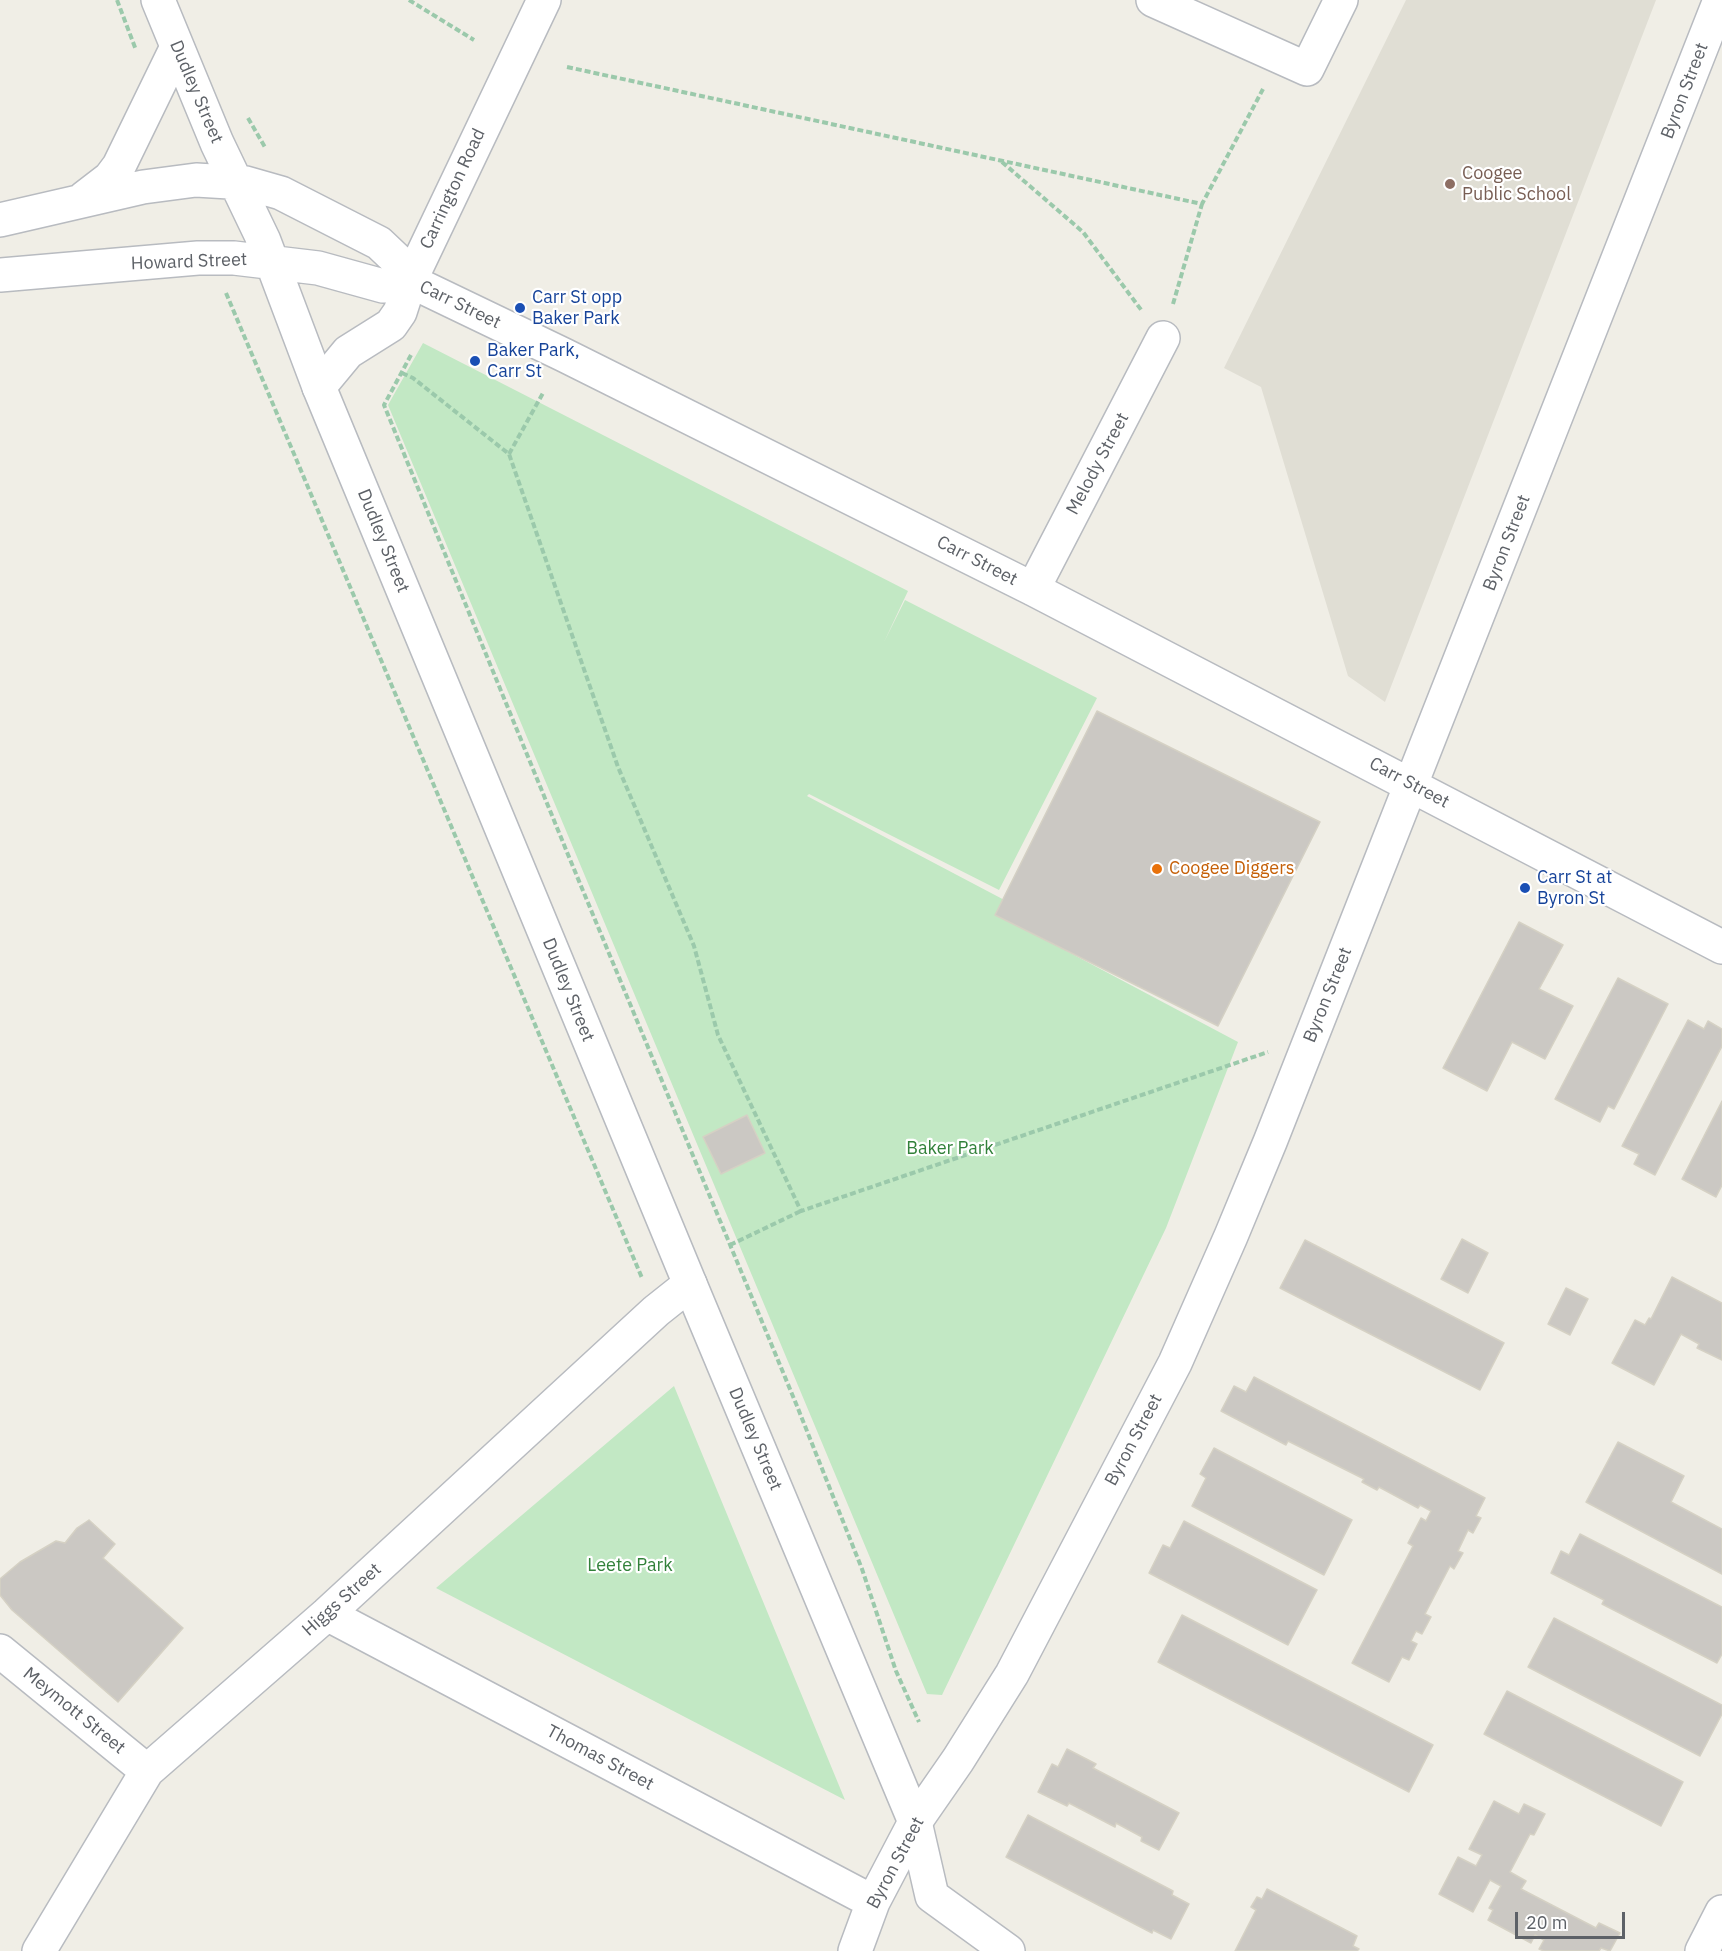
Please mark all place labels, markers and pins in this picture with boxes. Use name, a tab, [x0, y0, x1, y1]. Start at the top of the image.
place label: Coogee Public School	[1462, 163, 1571, 206]
marker: Coogee Public School	[1443, 177, 1457, 191]
place label: Carr St opp Baker Park	[532, 287, 622, 330]
marker: Carr St opp Baker Park	[513, 301, 527, 315]
place label: Baker Park, Carr St	[487, 340, 580, 382]
marker: Baker Park, Carr St	[468, 354, 482, 368]
place label: Coogee Diggers	[1169, 858, 1295, 880]
marker: Coogee Diggers	[1150, 862, 1164, 876]
place label: Carr St at Byron St	[1537, 867, 1612, 910]
marker: Carr St at Byron St	[1518, 881, 1532, 895]

